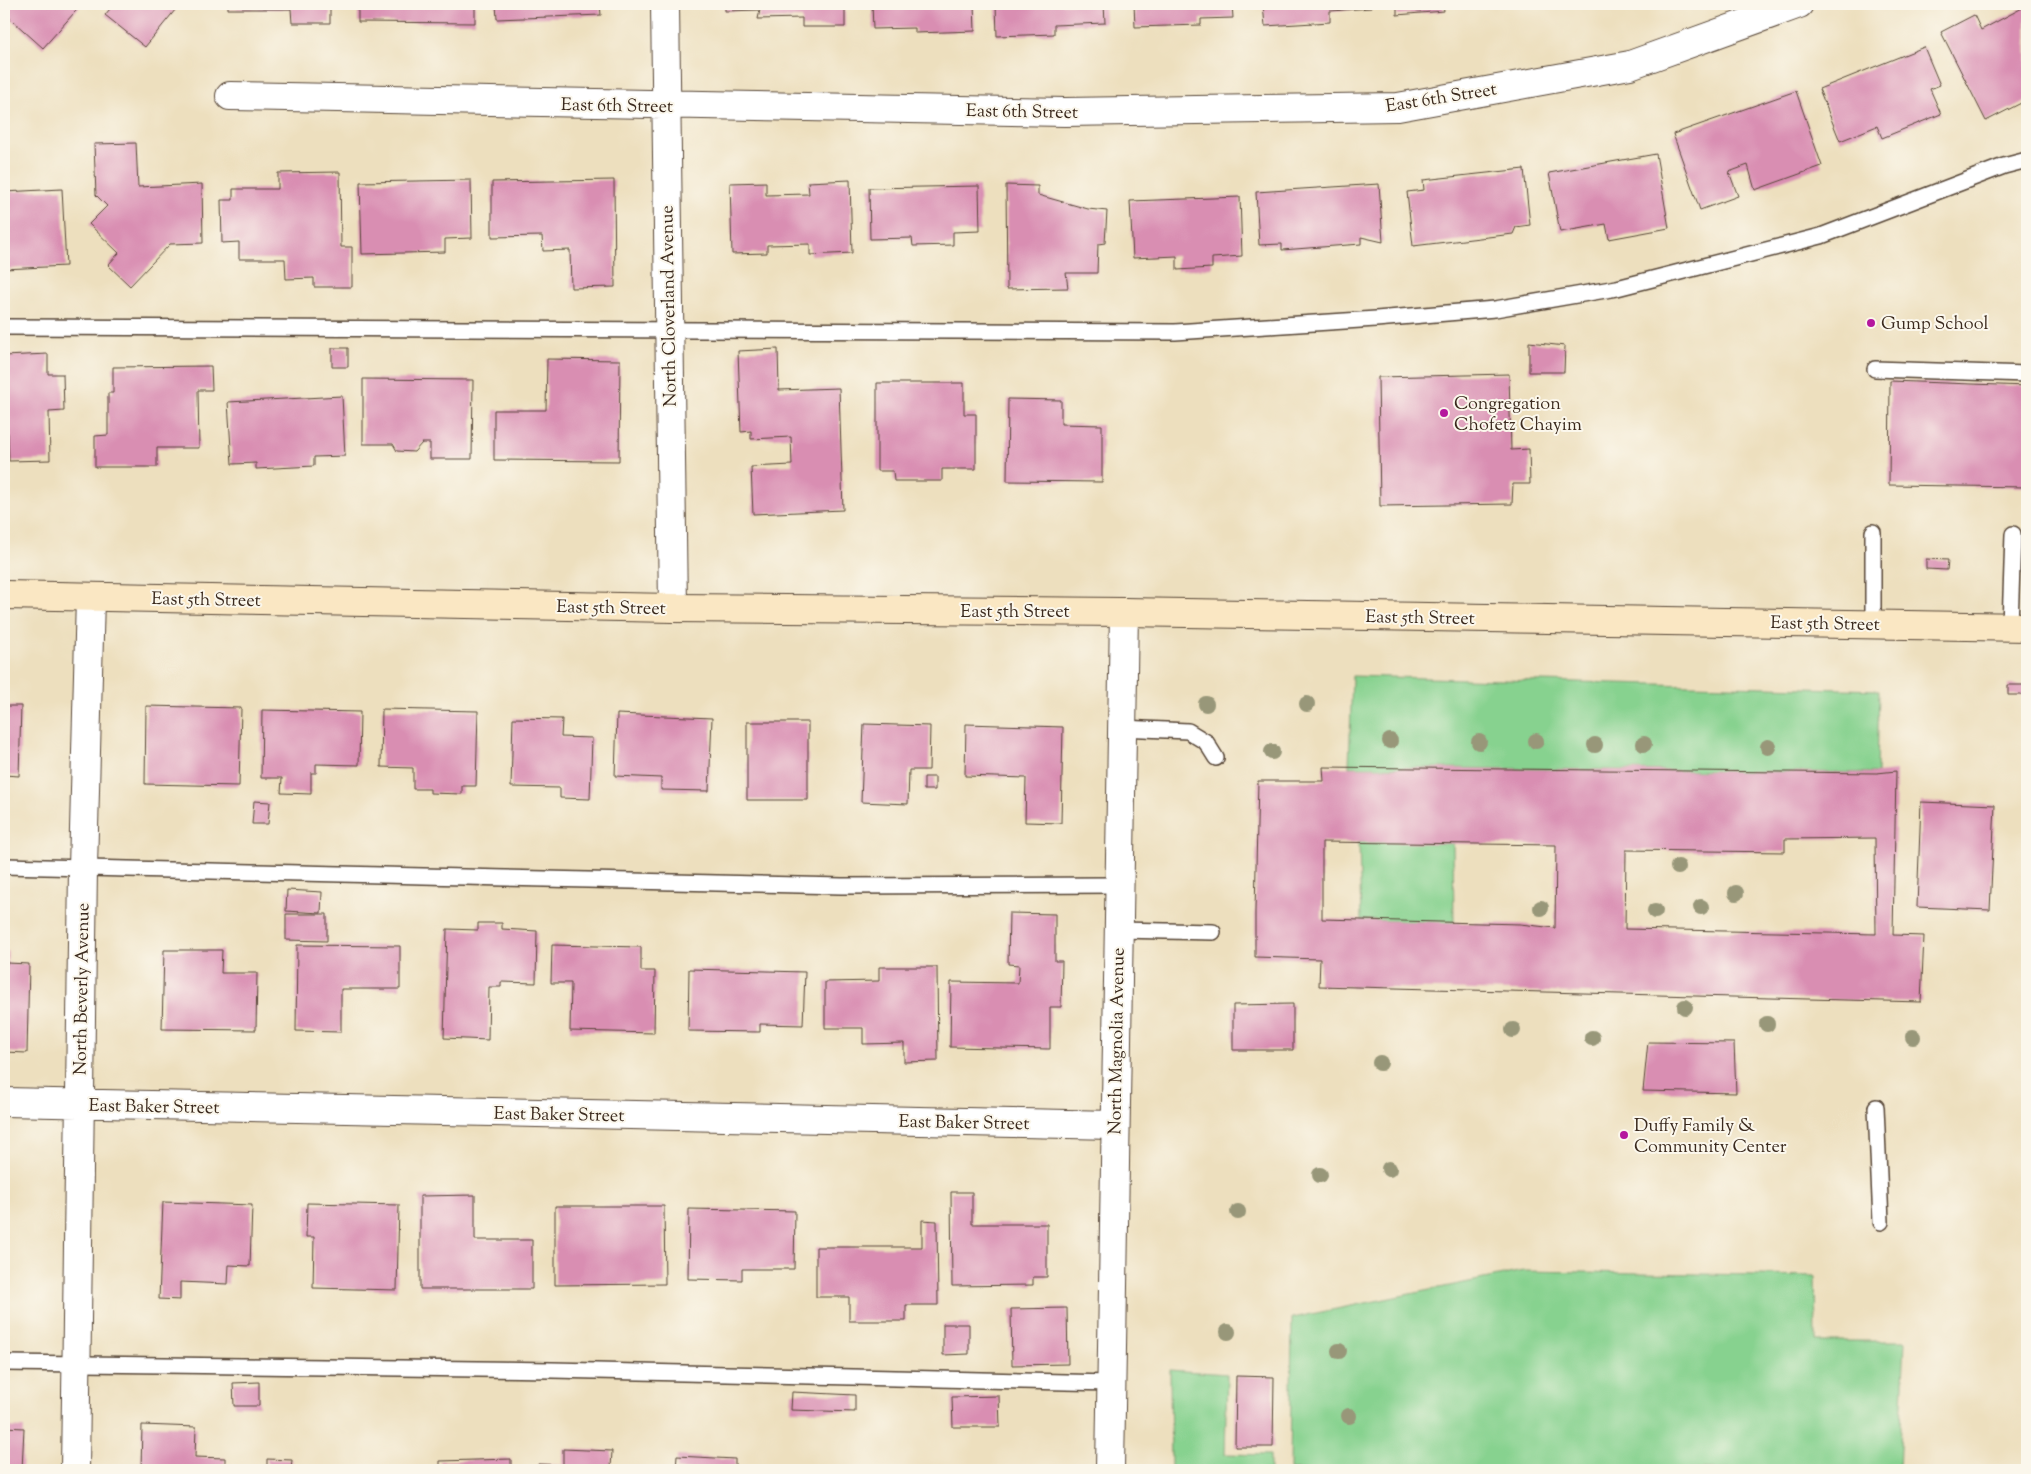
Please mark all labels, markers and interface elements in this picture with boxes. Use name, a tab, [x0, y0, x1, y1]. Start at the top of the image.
street label: East 6th Street	[1384, 77, 1499, 121]
street label: East 6th Street	[561, 93, 673, 121]
street label: East 6th Street	[966, 99, 1078, 127]
street label: North Cloverland Avenue	[655, 205, 685, 407]
place label: Gump School	[1881, 312, 1988, 338]
marker: Gump School	[1865, 317, 1877, 329]
place label: Congregation Chofetz Chayim	[1454, 392, 1582, 439]
marker: Congregation Chofetz Chayim	[1438, 407, 1450, 419]
street label: East 5th Street	[151, 587, 261, 615]
street label: East 5th Street	[556, 595, 666, 623]
street label: East 5th Street	[960, 600, 1070, 626]
street label: East 5th Street	[1365, 605, 1475, 633]
street label: East 5th Street	[1770, 611, 1880, 639]
street label: North Beverly Avenue	[68, 903, 98, 1075]
street label: North Magnolia Avenue	[1103, 947, 1133, 1135]
street label: East Baker Street	[88, 1094, 220, 1122]
street label: East Baker Street	[493, 1102, 625, 1130]
street label: East Baker Street	[898, 1110, 1030, 1138]
place label: Duffy Family & Community Center	[1634, 1114, 1787, 1161]
marker: Duffy Family & Community Center	[1618, 1129, 1630, 1141]

